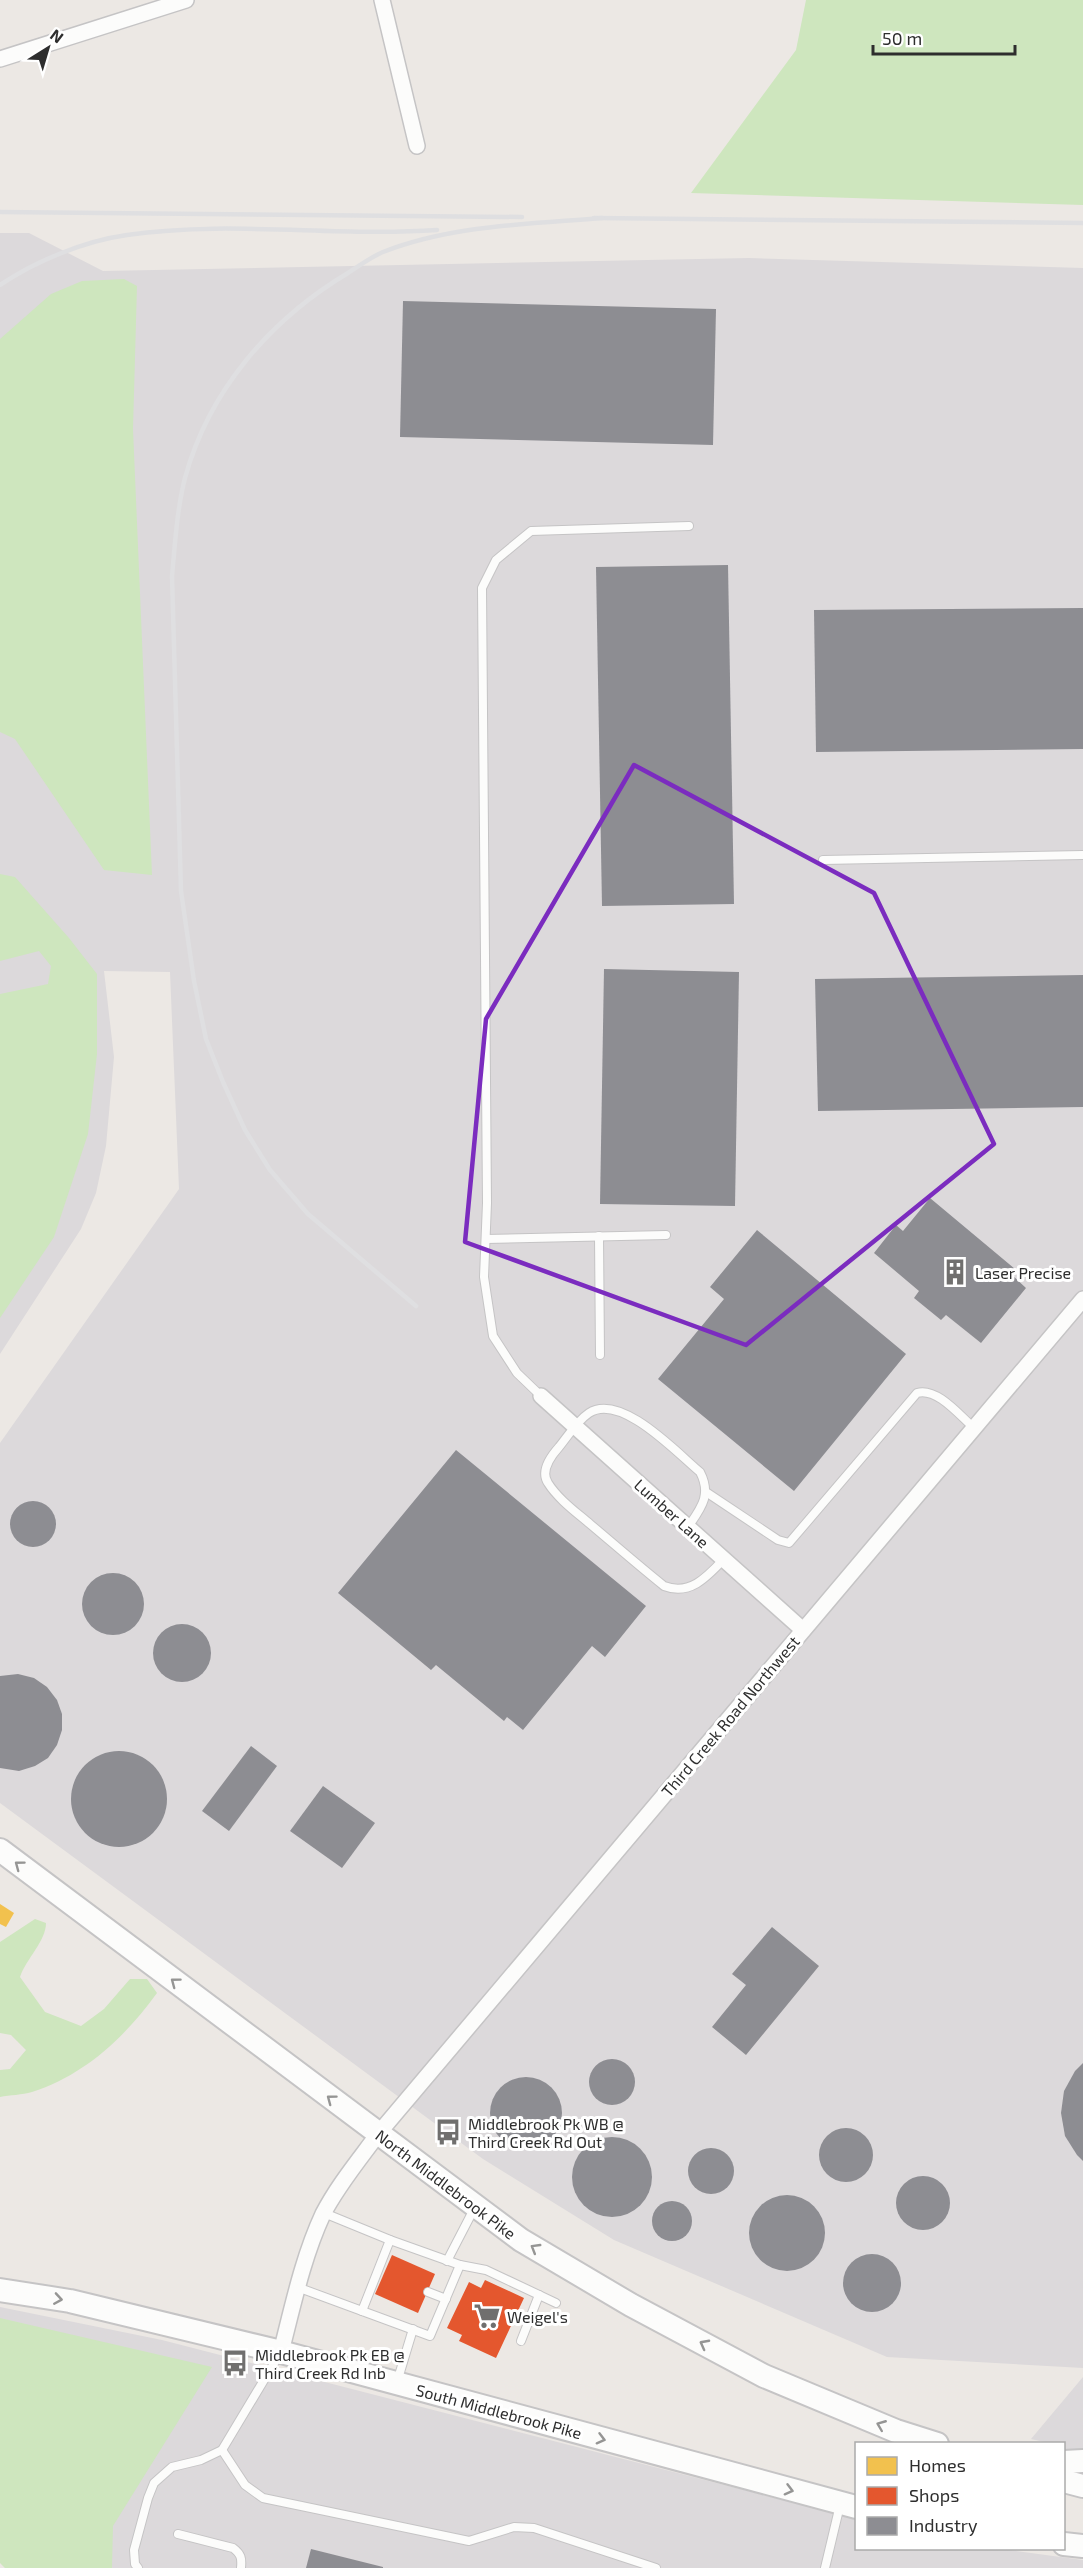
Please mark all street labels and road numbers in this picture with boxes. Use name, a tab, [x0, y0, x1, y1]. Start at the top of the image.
street label: Lumber Lane	[631, 1475, 713, 1551]
street label: Third Creek Road Northwest	[657, 1632, 803, 1800]
street label: North Middlebrook Pike	[372, 2125, 520, 2243]
street label: South Middlebrook Pike	[414, 2380, 584, 2442]

